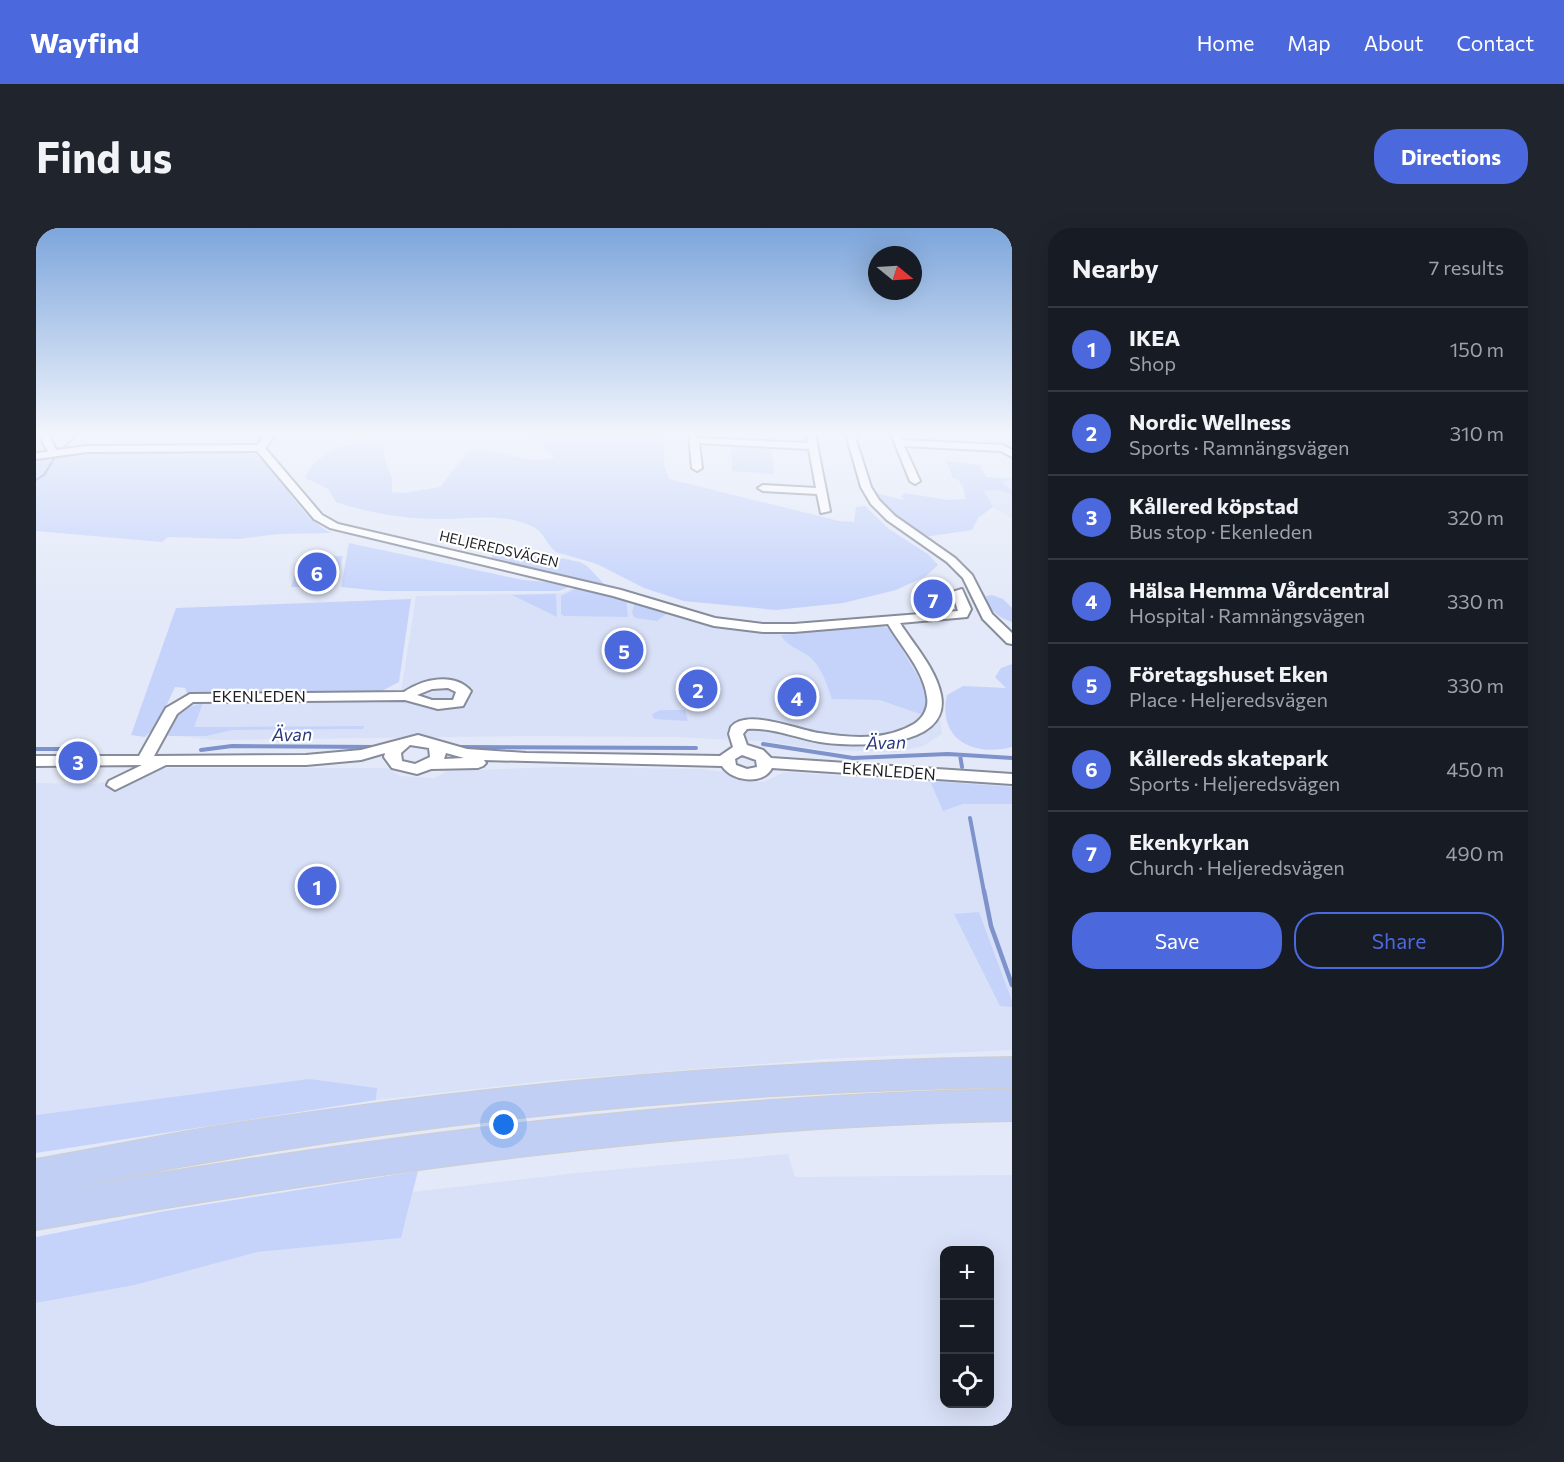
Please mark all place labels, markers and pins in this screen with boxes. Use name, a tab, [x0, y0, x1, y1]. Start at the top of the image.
pin: 6	[298, 550, 336, 594]
pin: 7	[914, 576, 952, 622]
pin: 5	[604, 628, 644, 672]
pin: 2	[678, 666, 718, 712]
pin: 4	[778, 674, 816, 720]
pin: 3	[58, 738, 98, 784]
pin: 1	[298, 864, 336, 908]

